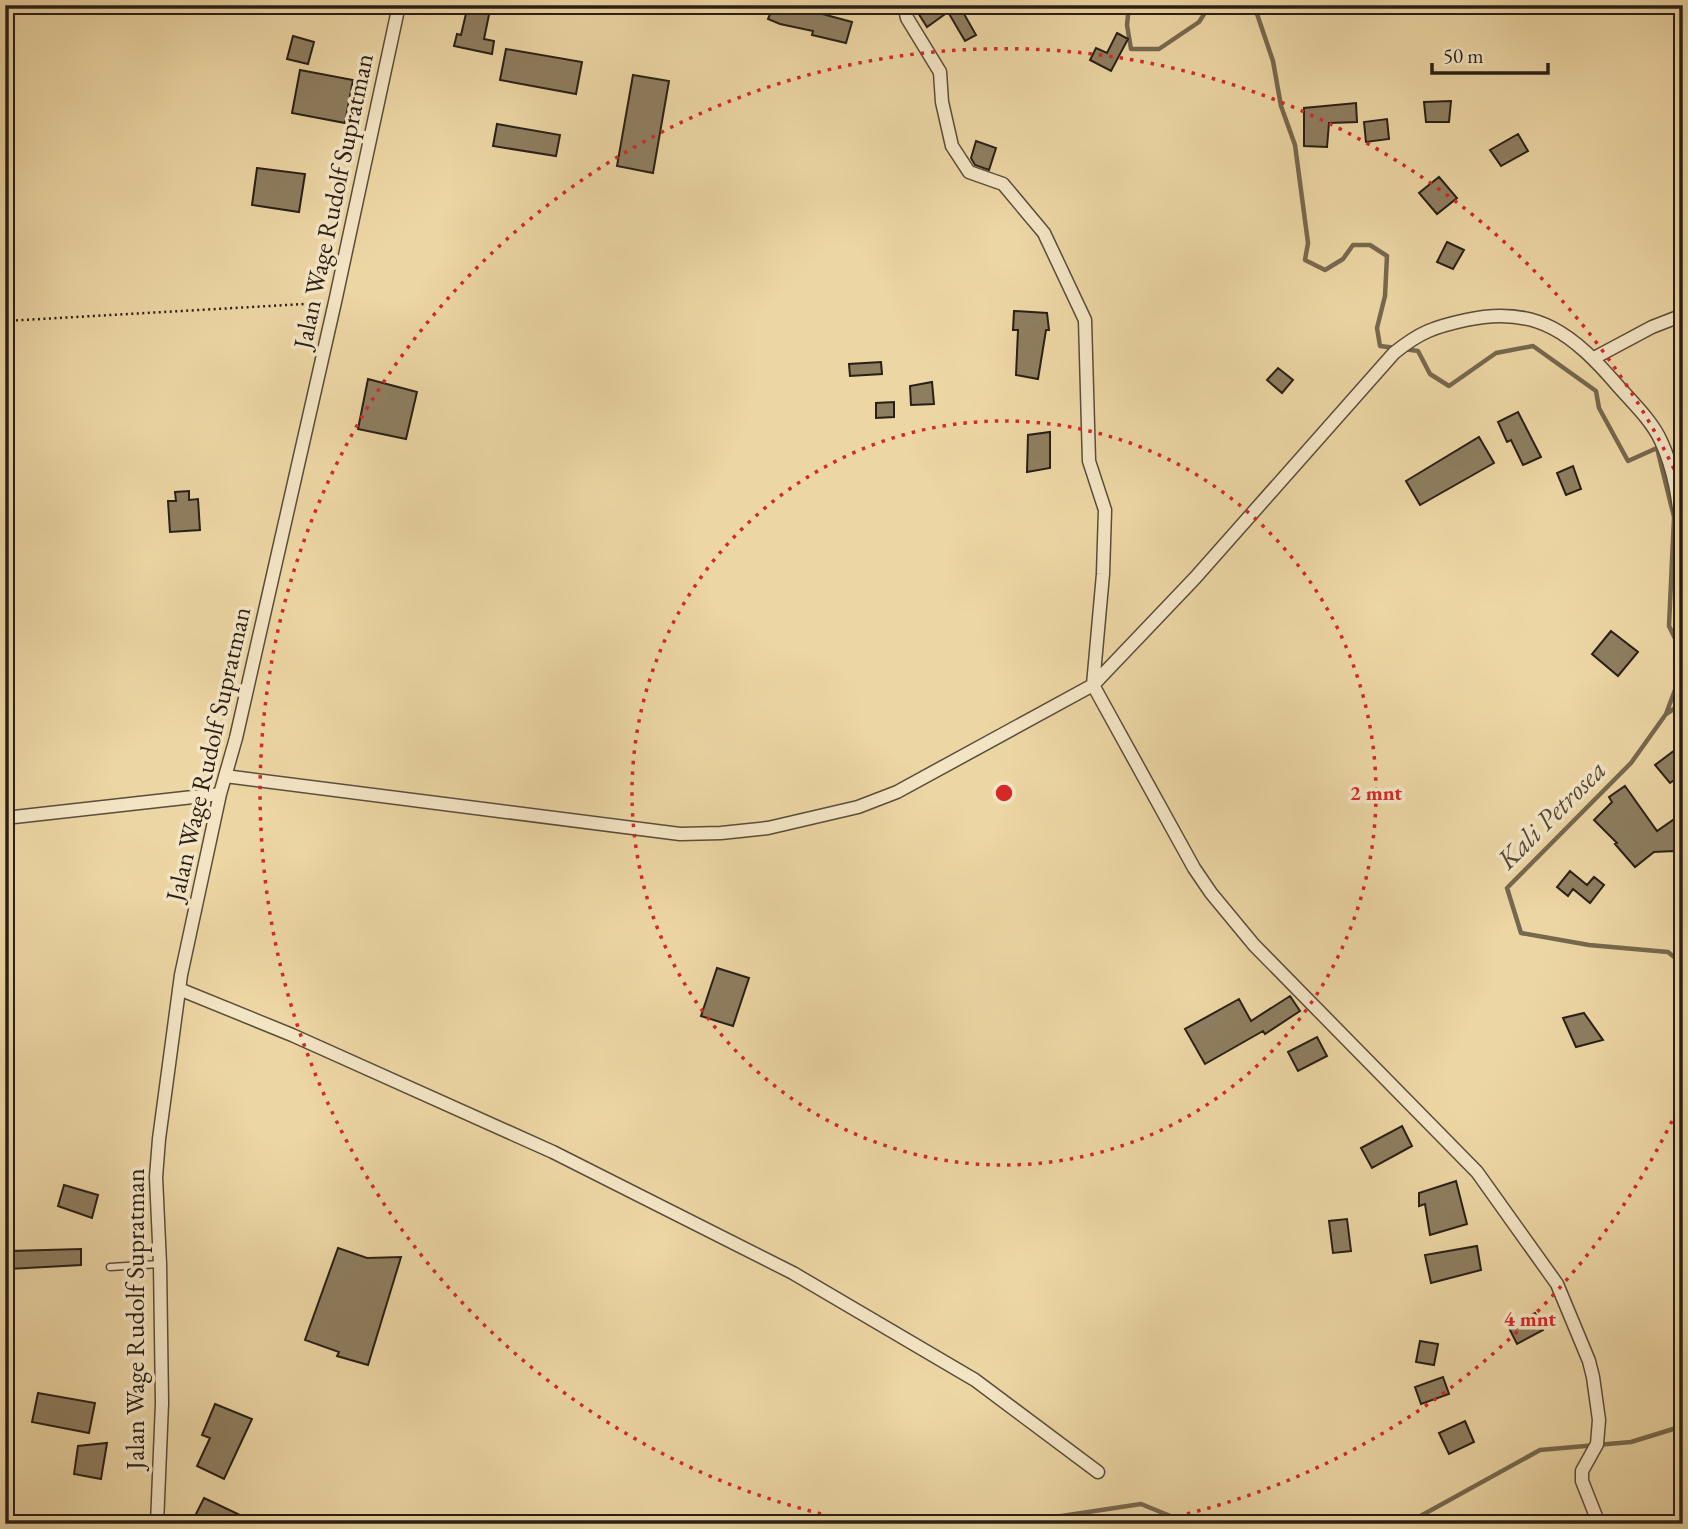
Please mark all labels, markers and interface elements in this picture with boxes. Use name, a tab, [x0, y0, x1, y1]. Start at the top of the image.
scale bar	[1432, 32, 1548, 76]
text: 50 m	[1443, 42, 1484, 69]
street label: Jalan Wage Rudolf Supratman	[285, 50, 381, 354]
street label: Jalan Wage Rudolf Supratman	[157, 603, 259, 907]
water label: Kali Petrosea	[1488, 752, 1613, 877]
text: 2 mnt	[1350, 779, 1402, 806]
centre of rings	[992, 781, 1016, 805]
street label: Jalan Wage Rudolf Supratman	[118, 1168, 152, 1472]
text: 4 mnt	[1504, 1305, 1556, 1332]

